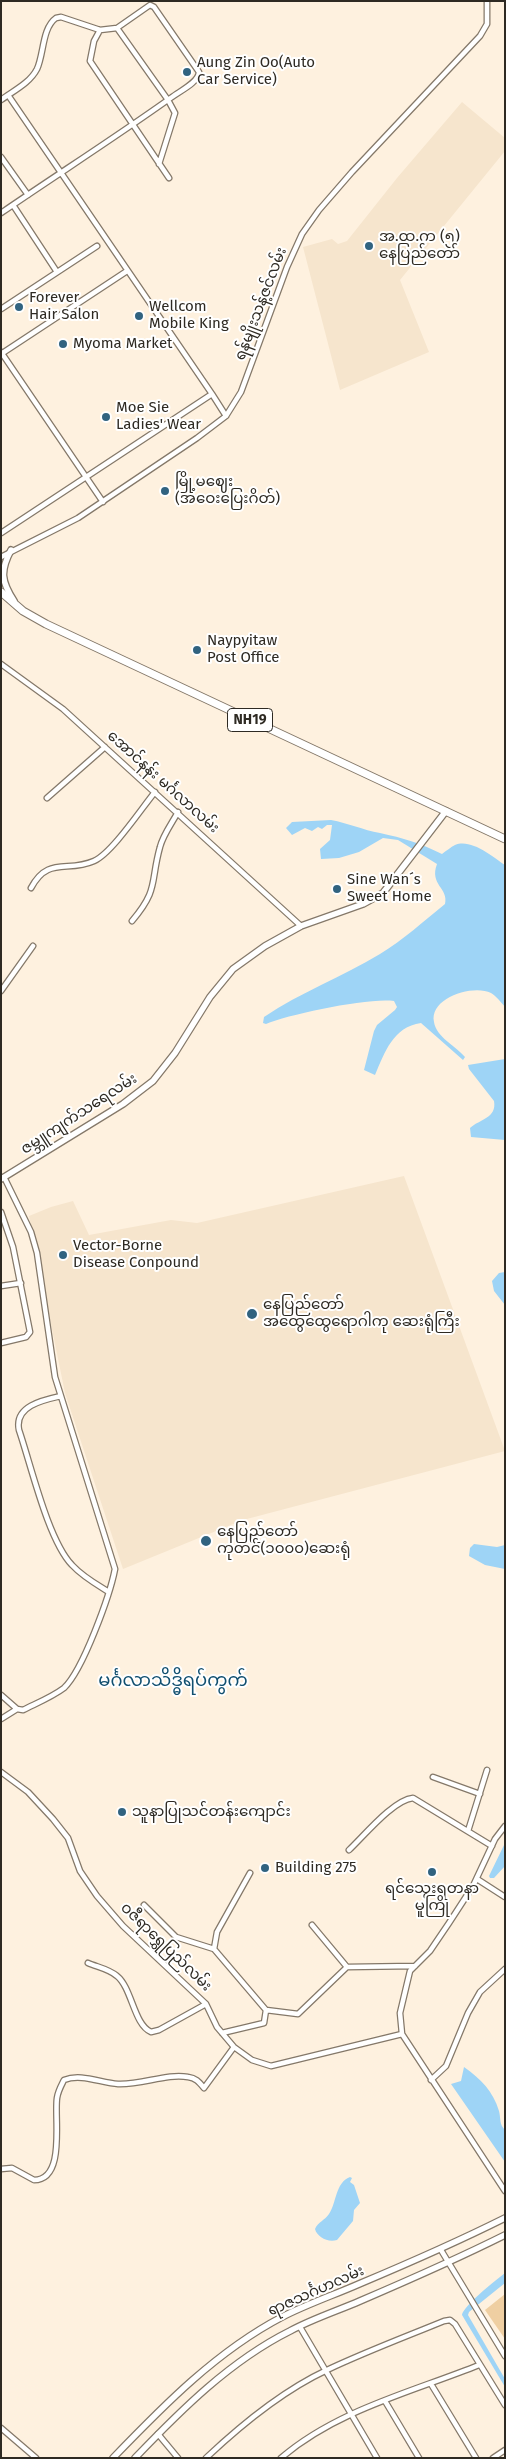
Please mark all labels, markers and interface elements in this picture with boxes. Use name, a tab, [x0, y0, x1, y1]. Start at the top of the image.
place label: Aung Zin Oo(Auto Car Service)	[197, 54, 315, 89]
marker: Aung Zin Oo(Auto Car Service)	[181, 66, 193, 78]
place label: အ.ထ.က (၅) နေပြည်တော်	[379, 228, 460, 263]
marker: အ.ထ.က (၅) နေပြည်တော်	[363, 240, 375, 252]
street label: ရန်မျိုးသန့်ဇင်လမ်း	[231, 245, 291, 363]
place label: Forever Hair Salon	[29, 289, 99, 324]
place label: Wellcom Mobile King	[149, 298, 229, 333]
marker: Forever Hair Salon	[13, 301, 25, 313]
marker: Wellcom Mobile King	[133, 310, 145, 322]
place label: Myoma Market	[73, 335, 172, 353]
marker: Myoma Market	[57, 338, 69, 350]
place label: Moe Sie Ladies' Wear	[116, 399, 201, 434]
marker: Moe Sie Ladies' Wear	[100, 411, 112, 423]
place label: မြို့မဈေး (အဝေးပြေးဂိတ်)	[175, 473, 280, 508]
marker: မြို့မဈေး (အဝေးပြေးဂိတ်)	[159, 485, 171, 497]
place label: Naypyitaw Post Office	[207, 632, 279, 667]
marker: Naypyitaw Post Office	[191, 644, 203, 656]
road number: NH19	[228, 708, 272, 732]
street label: အောင်နန်း မင်္ဂလာလမ်း	[103, 727, 223, 837]
place label: Sine Wan´s Sweet Home	[347, 871, 432, 906]
marker: Sine Wan´s Sweet Home	[331, 883, 343, 895]
street label: ဇမ္ဘူကျက်သရေလမ်း	[18, 1070, 140, 1158]
place label: Vector-Borne Disease Conpound	[73, 1237, 199, 1272]
marker: Vector-Borne Disease Conpound	[57, 1249, 69, 1261]
place label: နေပြည်တော် အထွေထွေရောဂါကု ဆေးရုံကြီး	[263, 1296, 460, 1331]
marker: နေပြည်တော် အထွေထွေရောဂါကု ဆေးရုံကြီး	[245, 1307, 259, 1321]
place label: နေပြည်တော် ကုတင်(၁၀၀၀)ဆေးရုံ	[217, 1523, 350, 1558]
marker: နေပြည်တော် ကုတင်(၁၀၀၀)ဆေးရုံ	[199, 1534, 213, 1548]
district label: မင်္ဂလာသိဒ္ဓိရပ်ကွက်	[98, 1670, 248, 1692]
place label: သူနာပြုသင်တန်းကျောင်း	[132, 1803, 291, 1821]
marker: သူနာပြုသင်တန်းကျောင်း	[116, 1806, 128, 1818]
place label: Building 275	[275, 1859, 356, 1877]
marker: Building 275	[259, 1862, 271, 1874]
marker: ရင်သွေးရတနာ မူကြို	[426, 1866, 438, 1878]
place label: ရင်သွေးရတနာ မူကြို	[385, 1880, 479, 1915]
street label: ဝဇီရာရွှေပြည်လမ်း	[117, 1899, 215, 1995]
street label: ရာဇသင်္ဂဟလမ်း	[265, 2262, 367, 2320]

